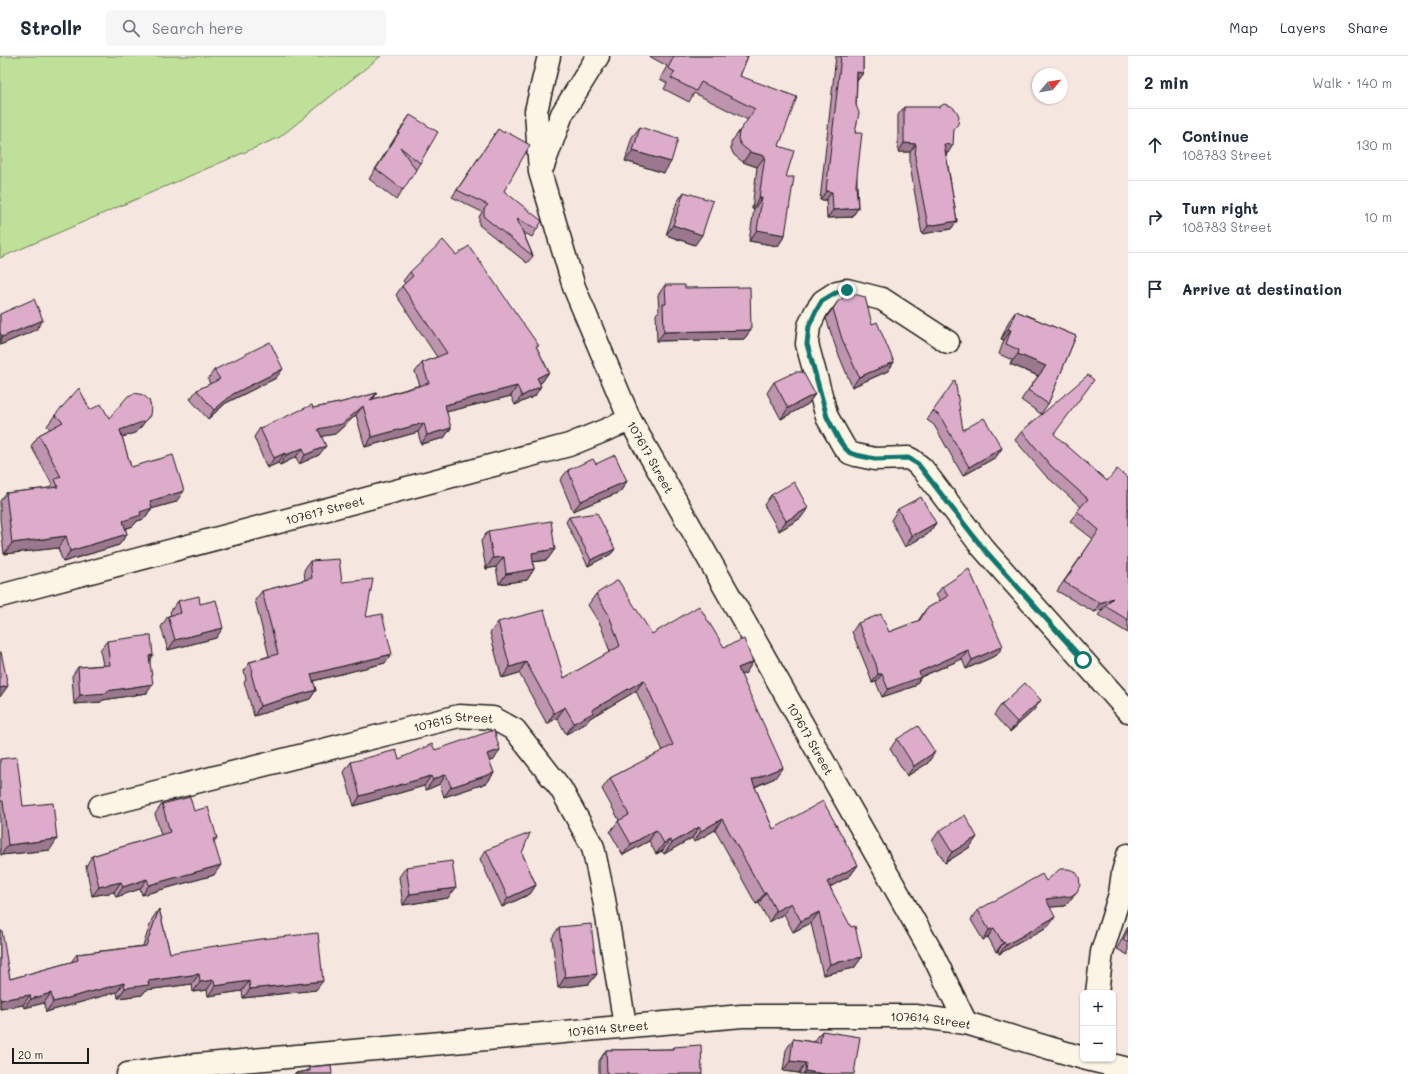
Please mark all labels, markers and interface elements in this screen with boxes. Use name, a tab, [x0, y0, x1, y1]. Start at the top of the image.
search box	[106, 10, 386, 46]
text: Strollr	[20, 15, 82, 40]
icon: search	[120, 17, 142, 39]
text: Search here	[152, 18, 243, 38]
text: Map	[1229, 18, 1258, 37]
text: Layers	[1280, 18, 1326, 37]
text: Share	[1348, 18, 1388, 37]
north arrow	[1032, 68, 1068, 104]
text: 2 min	[1144, 71, 1189, 93]
text: Walk · 140 m	[1312, 74, 1392, 91]
text: Continue	[1182, 126, 1249, 146]
icon: ahead	[1144, 134, 1166, 156]
text: 130 m	[1356, 136, 1392, 153]
text: 108783 Street	[1182, 146, 1272, 163]
text: Turn right	[1182, 198, 1259, 218]
icon: right	[1144, 206, 1166, 228]
text: 10 m	[1364, 208, 1392, 225]
text: 108783 Street	[1182, 218, 1272, 235]
icon: arrive	[1144, 278, 1166, 300]
text: Arrive at destination	[1182, 279, 1342, 299]
route end	[838, 281, 856, 299]
street label: 107617 Street	[624, 418, 678, 496]
street label: 107617 Street	[284, 492, 366, 528]
route start	[1074, 651, 1092, 669]
street label: 107617 Street	[784, 700, 838, 778]
street label: 107615 Street	[412, 707, 494, 735]
map controls	[1080, 990, 1116, 1062]
button: +	[1080, 990, 1116, 1026]
street label: 107614 Street	[891, 1008, 973, 1032]
street label: 107614 Street	[567, 1016, 649, 1040]
button: −	[1080, 1026, 1116, 1062]
scale bar	[12, 1046, 89, 1065]
text: 20 m	[18, 1047, 43, 1062]

